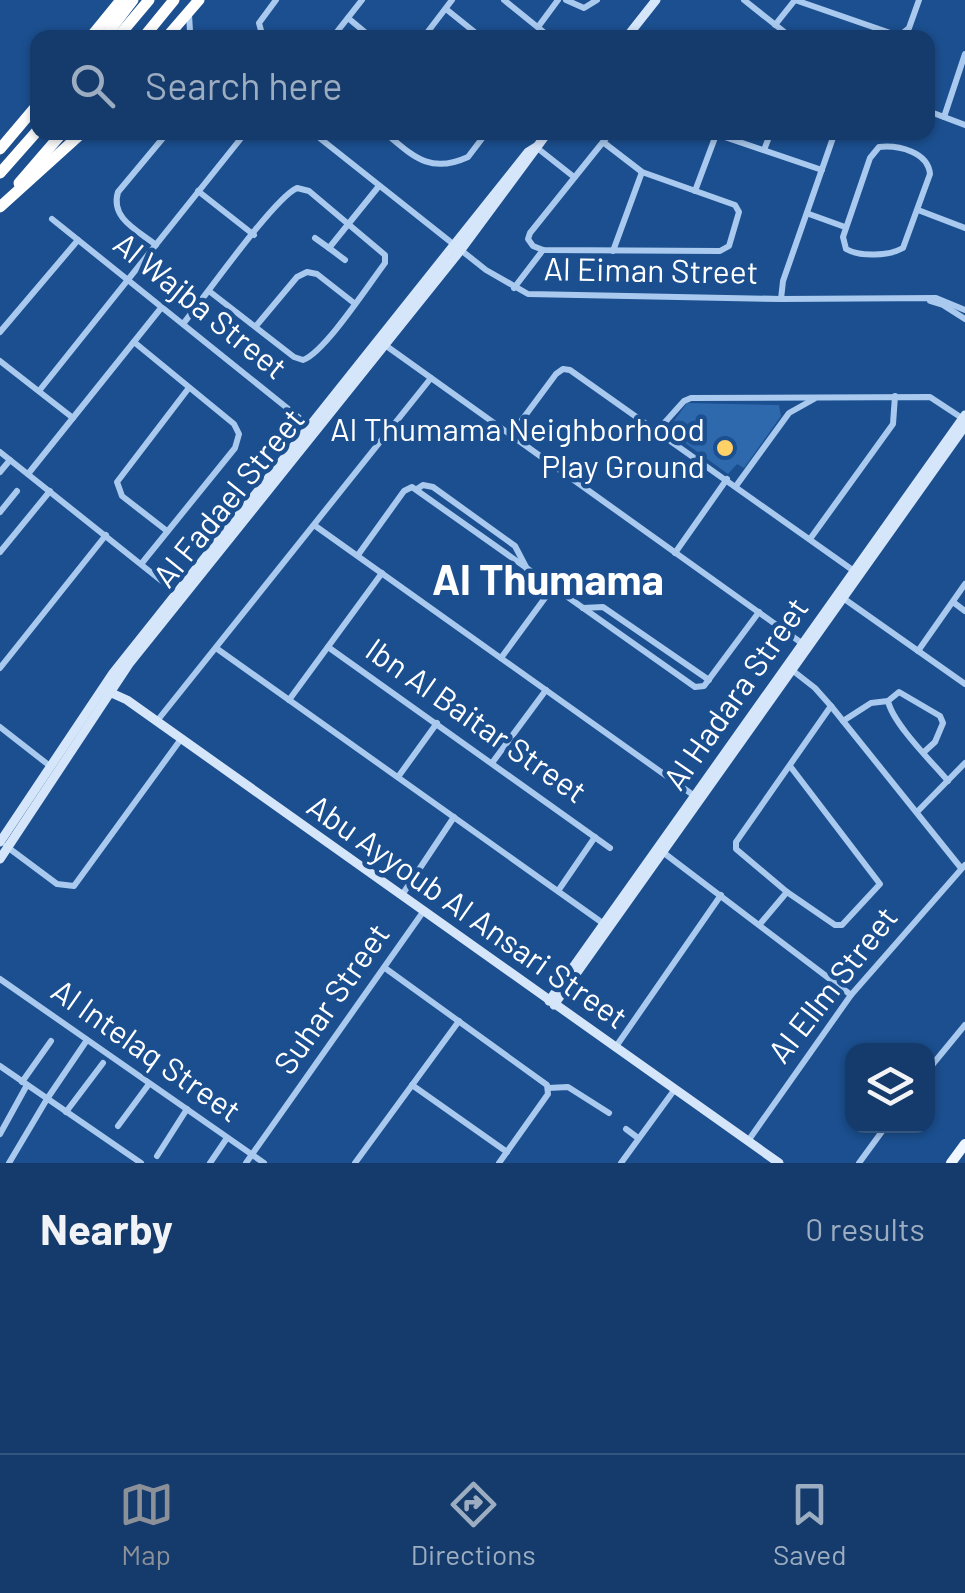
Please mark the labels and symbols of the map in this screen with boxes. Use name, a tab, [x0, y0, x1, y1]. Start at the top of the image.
street label: Al Wajba Street	[107, 223, 295, 386]
street label: Al Eiman Street	[543, 248, 759, 290]
street label: Al Fadael Street	[144, 400, 311, 594]
place label: Al Thumama Neighborhood Play Ground	[330, 409, 705, 484]
marker: Al Thumama Neighborhood Play Ground	[714, 437, 736, 459]
district label: Al Thumama	[432, 553, 664, 603]
street label: Al Hadara Street	[654, 589, 815, 796]
street label: Ibn Al Baitar Street	[360, 629, 595, 810]
street label: Abu Ayyoub Al Ansari Street	[301, 785, 635, 1035]
street label: Al Ellm Street	[759, 898, 904, 1069]
street label: Suhar Street	[265, 915, 396, 1080]
street label: Al Intelaq Street	[45, 970, 249, 1129]

